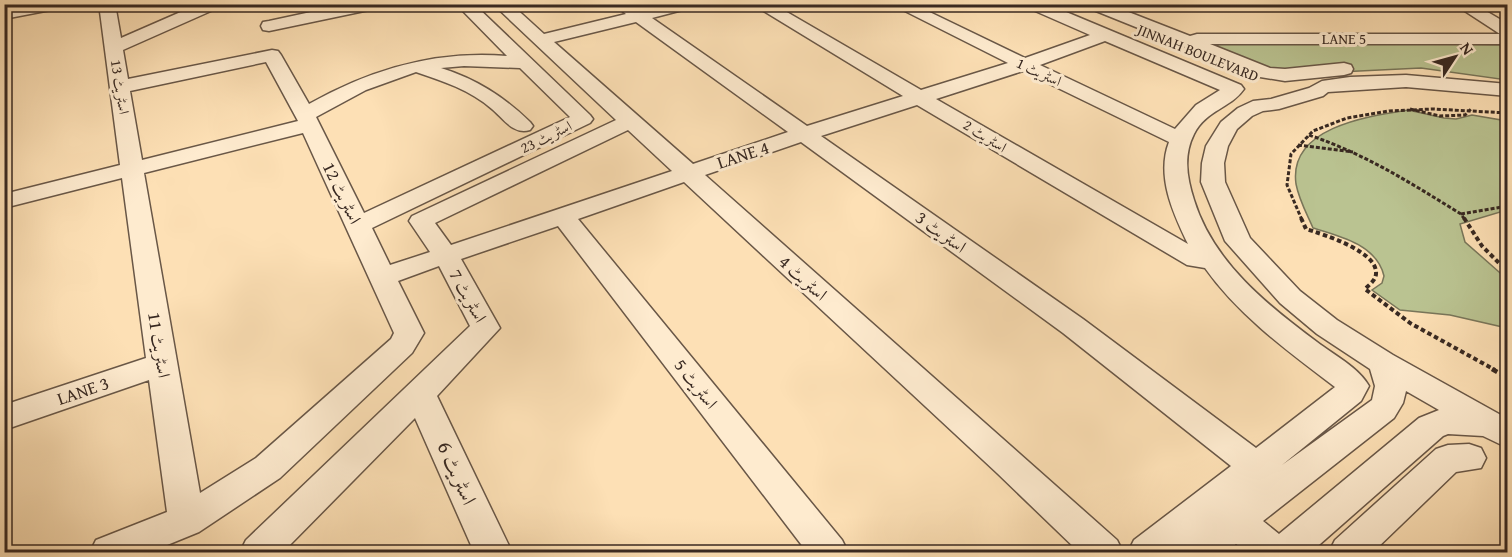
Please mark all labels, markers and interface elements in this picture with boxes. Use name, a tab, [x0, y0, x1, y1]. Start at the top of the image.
street label: JINNAH BOULEVARD	[1133, 18, 1262, 86]
north arrow	[1425, 27, 1485, 87]
street label: LANE 5	[1322, 28, 1366, 49]
text: N	[1454, 37, 1480, 60]
street label: اسٹریٹ 1	[1013, 52, 1065, 91]
street label: اسٹریٹ 13	[106, 58, 135, 116]
street label: اسٹریٹ 2	[959, 114, 1011, 157]
street label: اسٹریٹ 23	[516, 115, 575, 158]
street label: LANE 4	[713, 133, 772, 176]
street label: اسٹریٹ 12	[316, 157, 369, 228]
street label: اسٹریٹ 3	[910, 204, 972, 259]
street label: اسٹریٹ 4	[773, 248, 834, 307]
street label: اسٹریٹ 7	[443, 264, 494, 327]
street label: اسٹریٹ 11	[141, 310, 178, 380]
street label: اسٹریٹ 5	[668, 353, 725, 415]
street label: LANE 3	[53, 369, 112, 412]
street label: اسٹریٹ 6	[430, 436, 485, 510]

